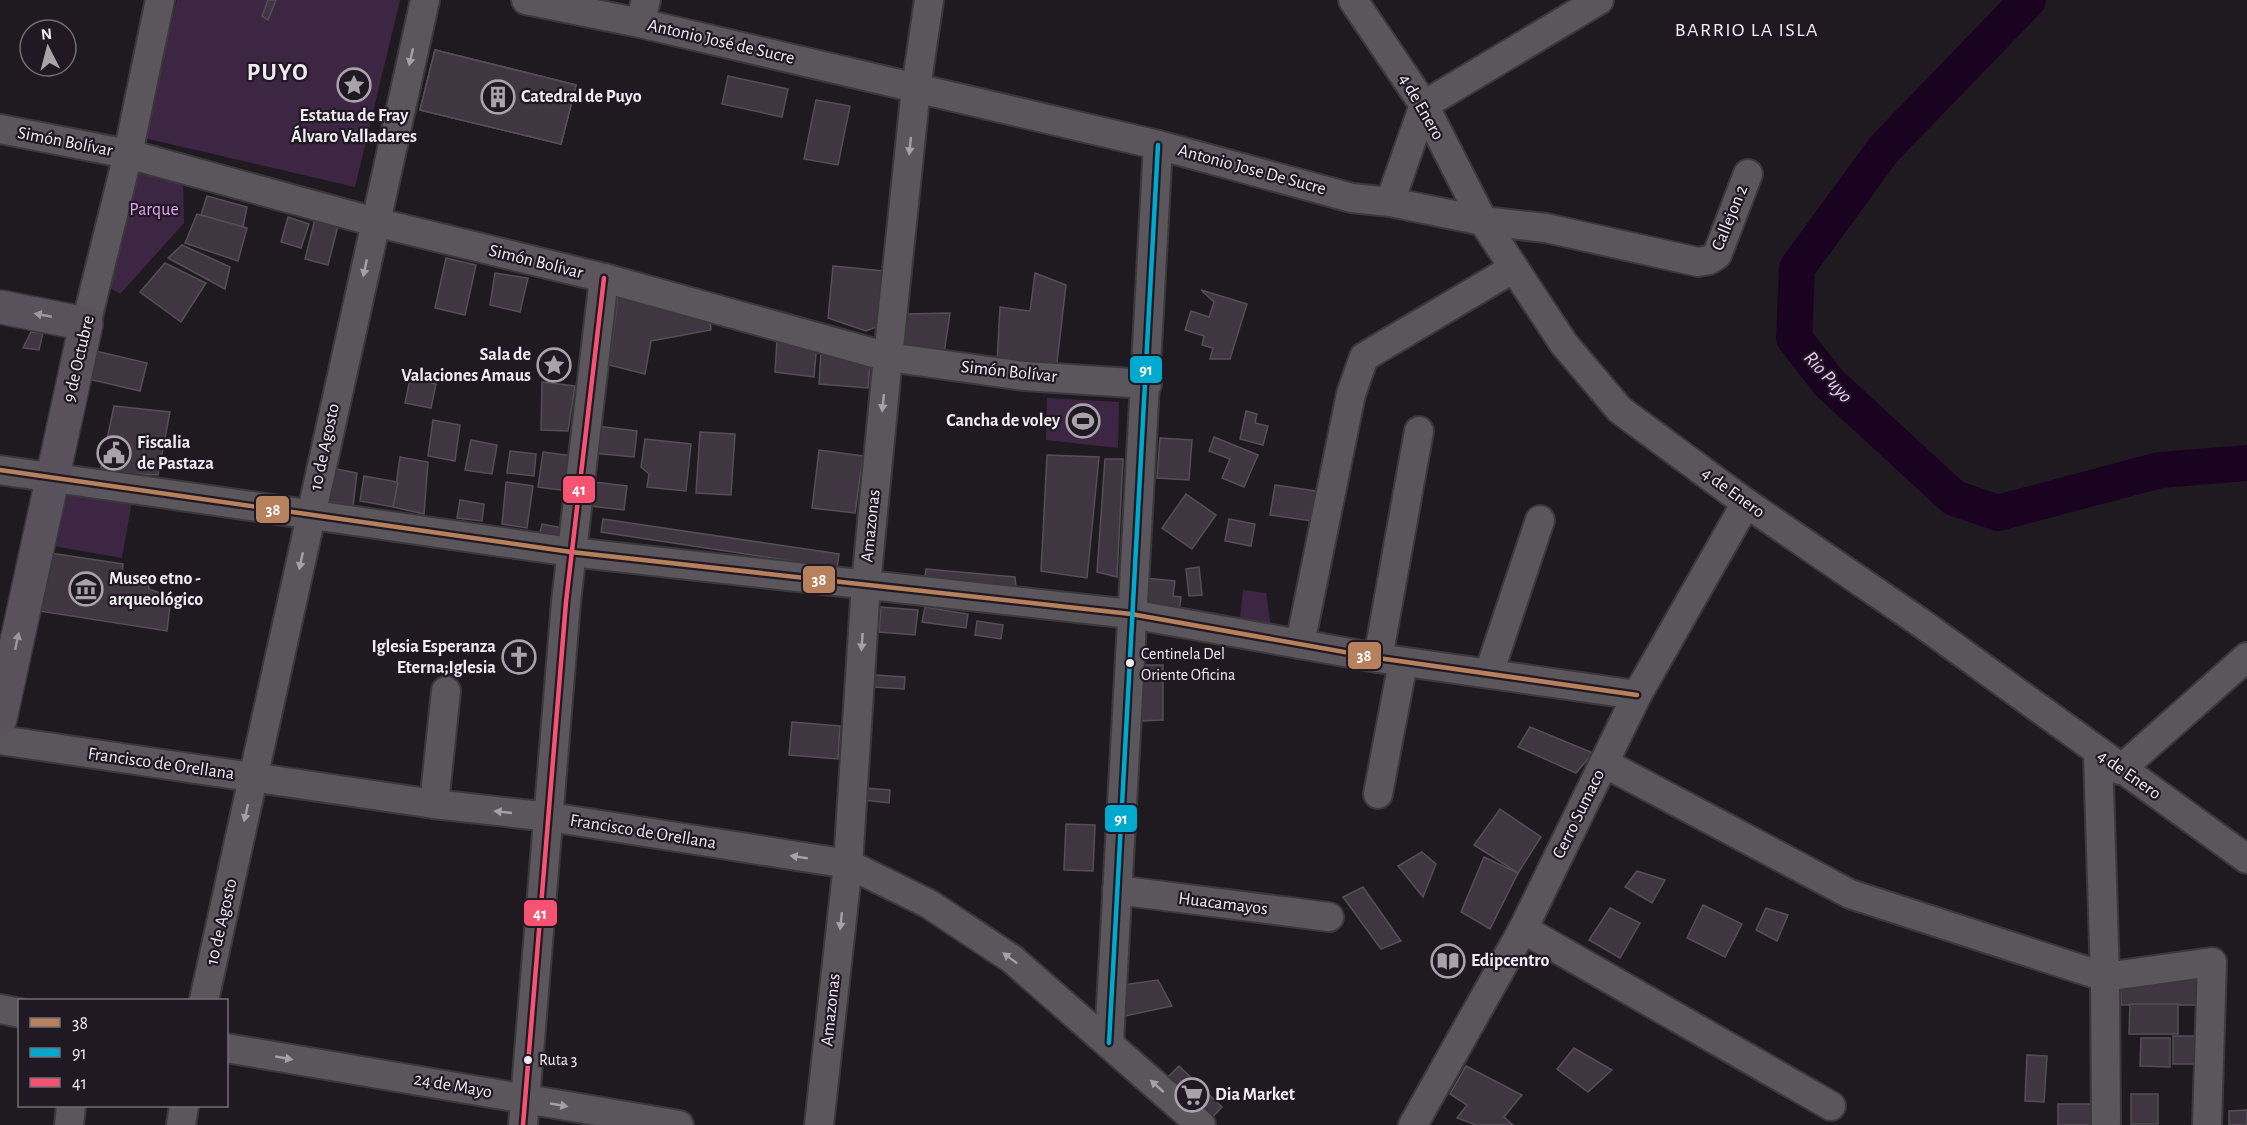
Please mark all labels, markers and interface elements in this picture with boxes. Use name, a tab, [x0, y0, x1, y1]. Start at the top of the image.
street label: Antonio José de Sucre	[646, 16, 796, 68]
north arrow	[18, 18, 78, 78]
district label: BARRIO LA ISLA	[1675, 20, 1819, 40]
text: N	[40, 26, 53, 43]
one-way arrow	[406, 48, 416, 66]
district label: PUYO	[247, 61, 309, 85]
place icon: Estatua de Fray Álvaro Valladares	[336, 67, 372, 103]
street label: 4 de Enero	[1395, 71, 1447, 143]
building icon: Catedral de Puyo	[480, 79, 516, 115]
place label: Catedral de Puyo	[521, 88, 642, 106]
place label: Estatua de Fray Álvaro Valladares	[291, 107, 417, 146]
street label: Simón Bolívar	[16, 124, 114, 160]
one-way arrow	[905, 137, 915, 156]
street label: Antonio Jose De Sucre	[1176, 142, 1328, 198]
street label: Callejon 2	[1709, 183, 1751, 253]
park label: Parque	[129, 201, 179, 219]
street label: Simón Bolívar	[487, 242, 585, 282]
one-way arrow	[360, 258, 369, 277]
one-way arrow	[33, 310, 52, 319]
street label: 9 de Octubre	[60, 314, 98, 404]
place label: Sala de Valaciones Amaus	[401, 346, 531, 385]
place icon: Sala de Valaciones Amaus	[536, 347, 572, 383]
water label: Rio Puyo	[1800, 348, 1856, 406]
line badge: 91	[1129, 355, 1163, 384]
street label: Simón Bolívar	[960, 358, 1058, 386]
text: 91	[1139, 362, 1153, 378]
one-way arrow	[878, 393, 888, 412]
street label: 10 de Agosto	[307, 402, 343, 492]
sports icon: Cancha de voley	[1065, 403, 1101, 439]
place label: Cancha de voley	[946, 412, 1061, 430]
place label: Fiscalia de Pastaza	[137, 434, 214, 473]
public building icon: Fiscalia de Pastaza	[96, 435, 132, 471]
street label: 4 de Enero	[1698, 464, 1768, 522]
line badge: 41	[562, 475, 596, 504]
text: 41	[572, 482, 586, 498]
street label: Amazonas	[858, 489, 884, 563]
line badge: 38	[255, 495, 290, 524]
text: 38	[266, 502, 280, 518]
one-way arrow	[295, 551, 305, 570]
line badge: 38	[802, 565, 836, 594]
place label: Museo etno - arqueológico	[109, 570, 203, 609]
museum icon: Museo etno - arqueológico	[68, 571, 104, 607]
text: 38	[812, 572, 826, 588]
one-way arrow	[13, 631, 22, 650]
one-way arrow	[857, 633, 867, 652]
place label: Iglesia Esperanza Eterna;Iglesia	[372, 638, 496, 677]
church icon: Iglesia Esperanza Eterna;Iglesia	[501, 639, 537, 675]
line badge: 38	[1347, 641, 1382, 670]
place label: Centinela Del Oriente Oficina	[1141, 646, 1235, 683]
text: 38	[1357, 648, 1371, 664]
marker: Centinela Del Oriente Oficina	[1124, 657, 1136, 669]
street label: Francisco de Orellana	[87, 745, 235, 783]
street label: 4 de Enero	[2094, 747, 2164, 803]
street label: Cerro Sumaco	[1550, 766, 1608, 861]
one-way arrow	[241, 804, 250, 823]
line badge: 91	[1104, 804, 1138, 833]
one-way arrow	[493, 807, 512, 816]
text: 91	[1114, 811, 1128, 827]
street label: Francisco de Orellana	[569, 812, 717, 852]
one-way arrow	[790, 852, 809, 861]
street label: 10 de Agosto	[203, 877, 241, 967]
street label: Huacamayos	[1177, 890, 1269, 918]
line badge: 41	[523, 899, 558, 927]
text: 41	[533, 906, 547, 922]
one-way arrow	[837, 911, 846, 930]
library icon: Edipcentro	[1430, 943, 1466, 979]
one-way arrow	[1002, 952, 1018, 965]
place label: Edipcentro	[1471, 952, 1550, 970]
street label: Amazonas	[818, 973, 844, 1047]
legend	[18, 999, 228, 1107]
text: 38	[72, 1015, 88, 1033]
text: 91	[72, 1045, 87, 1063]
place label: Ruta 3	[539, 1052, 577, 1068]
one-way arrow	[275, 1053, 294, 1062]
marker: Ruta 3	[522, 1054, 534, 1066]
street label: 24 de Mayo	[413, 1070, 494, 1102]
text: 41	[72, 1075, 87, 1093]
supermarket icon: Dia Market	[1174, 1077, 1210, 1113]
one-way arrow	[1150, 1080, 1165, 1093]
place label: Dia Market	[1215, 1086, 1295, 1104]
one-way arrow	[550, 1100, 569, 1109]

